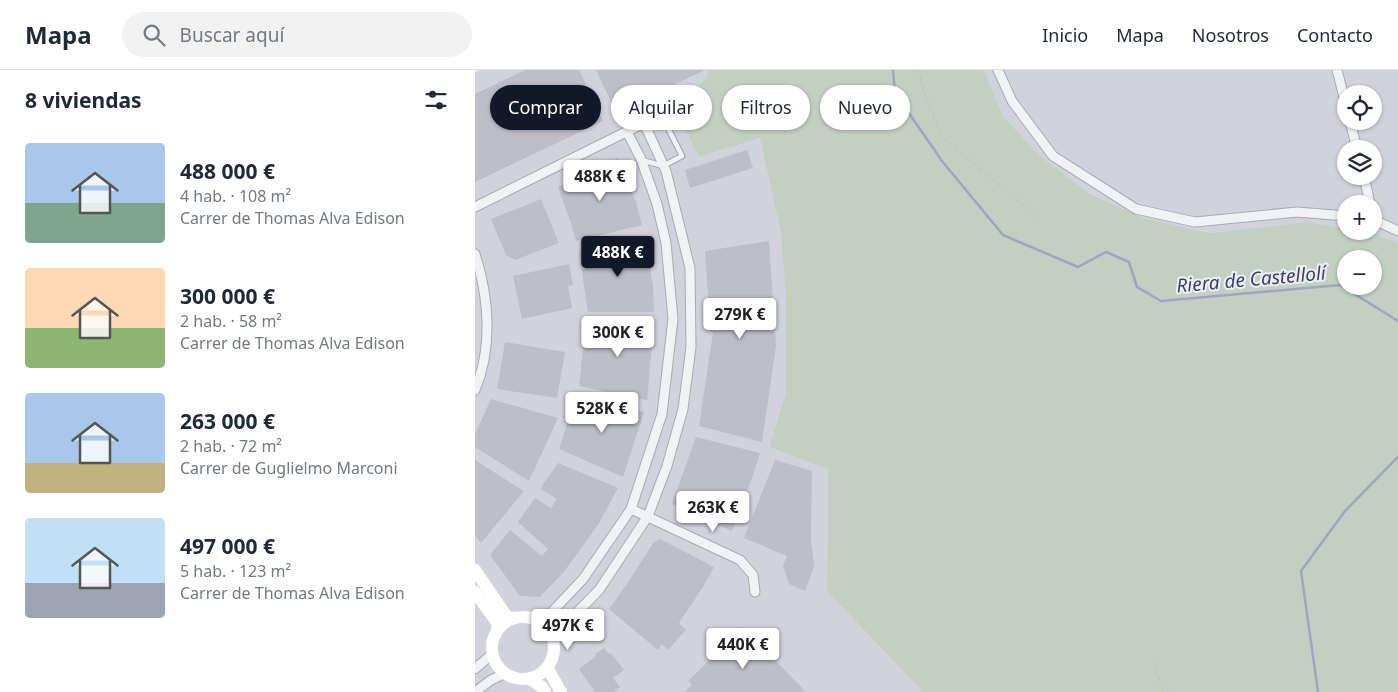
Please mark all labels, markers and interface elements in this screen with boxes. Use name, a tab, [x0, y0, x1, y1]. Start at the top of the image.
search box	[122, 12, 472, 57]
text: Mapa	[25, 18, 92, 51]
icon: search	[140, 21, 168, 49]
text: Buscar aquí	[180, 22, 284, 48]
text: Inicio	[1042, 23, 1088, 47]
text: Mapa	[1116, 23, 1164, 47]
text: Nosotros	[1192, 23, 1269, 47]
text: Contacto	[1297, 23, 1373, 47]
chip: Comprar	[490, 85, 601, 130]
chip: Alquilar	[611, 85, 712, 130]
chip: Filtros	[722, 85, 810, 130]
chip: Nuevo	[820, 85, 910, 130]
map controls	[1337, 85, 1382, 295]
button: locate	[1337, 85, 1382, 130]
text: 8 viviendas	[25, 86, 142, 114]
icon: filters	[422, 86, 450, 114]
button: layers	[1337, 140, 1382, 185]
text: 488 000 €	[180, 157, 275, 185]
pin: 488K €	[559, 160, 641, 202]
icon: home	[65, 163, 125, 223]
text: 488K €	[574, 165, 626, 187]
text: 4 hab. · 108 m²	[180, 185, 291, 207]
button: +	[1337, 195, 1382, 240]
text: Carrer de Thomas Alva Edison	[180, 207, 405, 229]
pin: 488K €	[577, 236, 659, 278]
text: 488K €	[592, 241, 644, 263]
button: −	[1337, 250, 1382, 295]
water label: Riera de Castellolí	[1175, 259, 1329, 298]
text: 300 000 €	[180, 282, 275, 310]
icon: home	[65, 288, 125, 348]
pin: 279K €	[699, 298, 781, 340]
text: 279K €	[714, 303, 766, 325]
text: 2 hab. · 58 m²	[180, 310, 282, 332]
pin: 300K €	[577, 316, 659, 358]
text: 300K €	[592, 321, 644, 343]
text: Carrer de Thomas Alva Edison	[180, 332, 405, 354]
pin: 528K €	[561, 392, 643, 434]
text: 528K €	[576, 397, 628, 419]
text: 263 000 €	[180, 407, 275, 435]
icon: home	[65, 413, 125, 473]
text: 2 hab. · 72 m²	[180, 435, 282, 457]
text: Carrer de Guglielmo Marconi	[180, 457, 398, 479]
pin: 263K €	[672, 490, 754, 533]
text: 263K €	[687, 496, 739, 518]
text: 497 000 €	[180, 532, 275, 560]
icon: home	[65, 538, 125, 598]
text: 5 hab. · 123 m²	[180, 560, 291, 582]
text: Carrer de Thomas Alva Edison	[180, 582, 405, 604]
pin: 497K €	[527, 608, 609, 651]
text: 497K €	[542, 614, 594, 636]
pin: 440K €	[702, 628, 784, 670]
text: 440K €	[717, 633, 769, 655]

